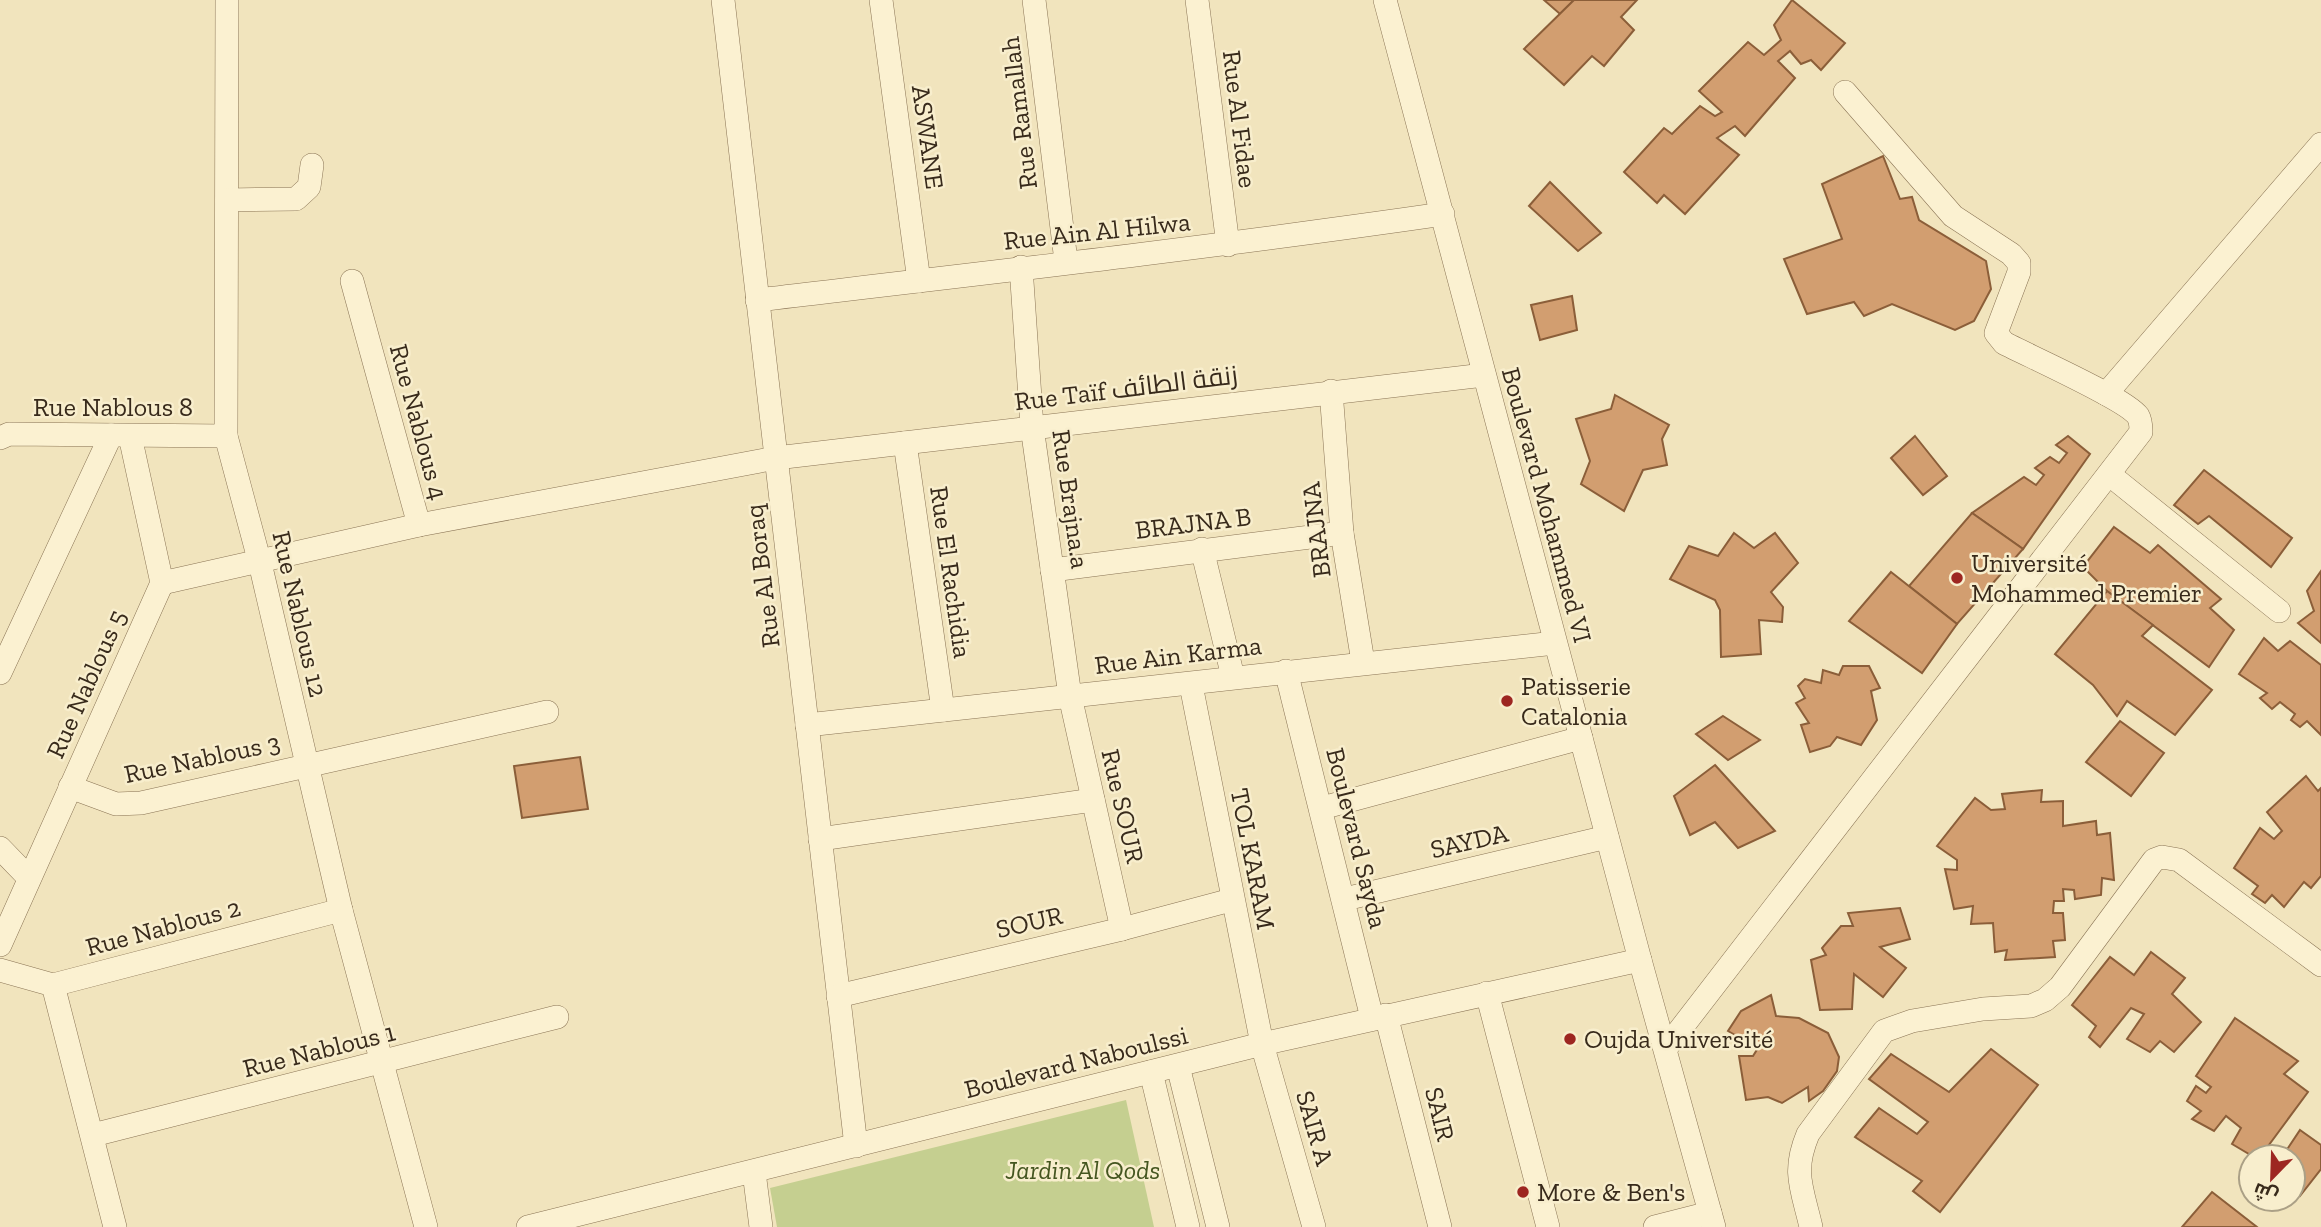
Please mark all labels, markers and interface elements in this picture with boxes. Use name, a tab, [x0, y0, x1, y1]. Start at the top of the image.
street label: Rue Ramallah	[994, 35, 1044, 191]
street label: Rue Al Fidae	[1216, 48, 1264, 190]
street label: ASWANE	[905, 83, 951, 191]
street label: Rue Ain Al Hilwa	[1002, 205, 1192, 257]
street label: Rue Nablous 4	[383, 341, 455, 503]
street label: Rue Taïf زنقة الطائف	[1013, 358, 1239, 418]
street label: Boulevard Mohammed VI	[1495, 364, 1599, 646]
street label: Rue Nablous 8	[33, 391, 193, 423]
street label: Rue Brajna.a	[1045, 427, 1097, 571]
street label: BRAJNA	[1294, 479, 1338, 580]
street label: Rue El Rachidia	[923, 484, 979, 661]
street label: BRAJNA B	[1133, 500, 1253, 546]
street label: Rue Al Boraq	[737, 502, 787, 649]
street label: Rue Nablous 12	[265, 528, 335, 700]
place label: Université Mohammed Premier	[1971, 547, 2202, 609]
marker: Université Mohammed Premier	[1949, 570, 1965, 586]
street label: Rue Nablous 5	[39, 605, 133, 763]
street label: Rue Ain Karma	[1093, 629, 1264, 681]
place label: Patisserie Catalonia	[1521, 670, 1631, 732]
marker: Patisserie Catalonia	[1499, 693, 1515, 709]
street label: Rue Nablous 3	[121, 726, 283, 790]
street label: Boulevard Sayda	[1319, 744, 1395, 932]
street label: Rue SOUR	[1094, 746, 1152, 866]
street label: TOL KARAM	[1224, 786, 1282, 932]
street label: SAYDA	[1427, 816, 1512, 865]
street label: Rue Nablous 2	[82, 891, 244, 963]
street label: SOUR	[993, 899, 1065, 945]
street label: Rue Nablous 1	[239, 1016, 399, 1084]
street label: Boulevard Naboulssi	[961, 1019, 1191, 1105]
place label: Oujda Université	[1584, 1023, 1773, 1055]
marker: Oujda Université	[1562, 1031, 1578, 1047]
street label: SAIR	[1418, 1084, 1462, 1144]
street label: SAIR A	[1289, 1087, 1341, 1170]
north arrow	[2237, 1143, 2307, 1213]
park label: Jardin Al Qods	[1005, 1154, 1160, 1186]
place label: More & Ben's	[1537, 1176, 1685, 1208]
text: ش	[2250, 1178, 2281, 1209]
marker: More & Ben's	[1515, 1184, 1531, 1200]

